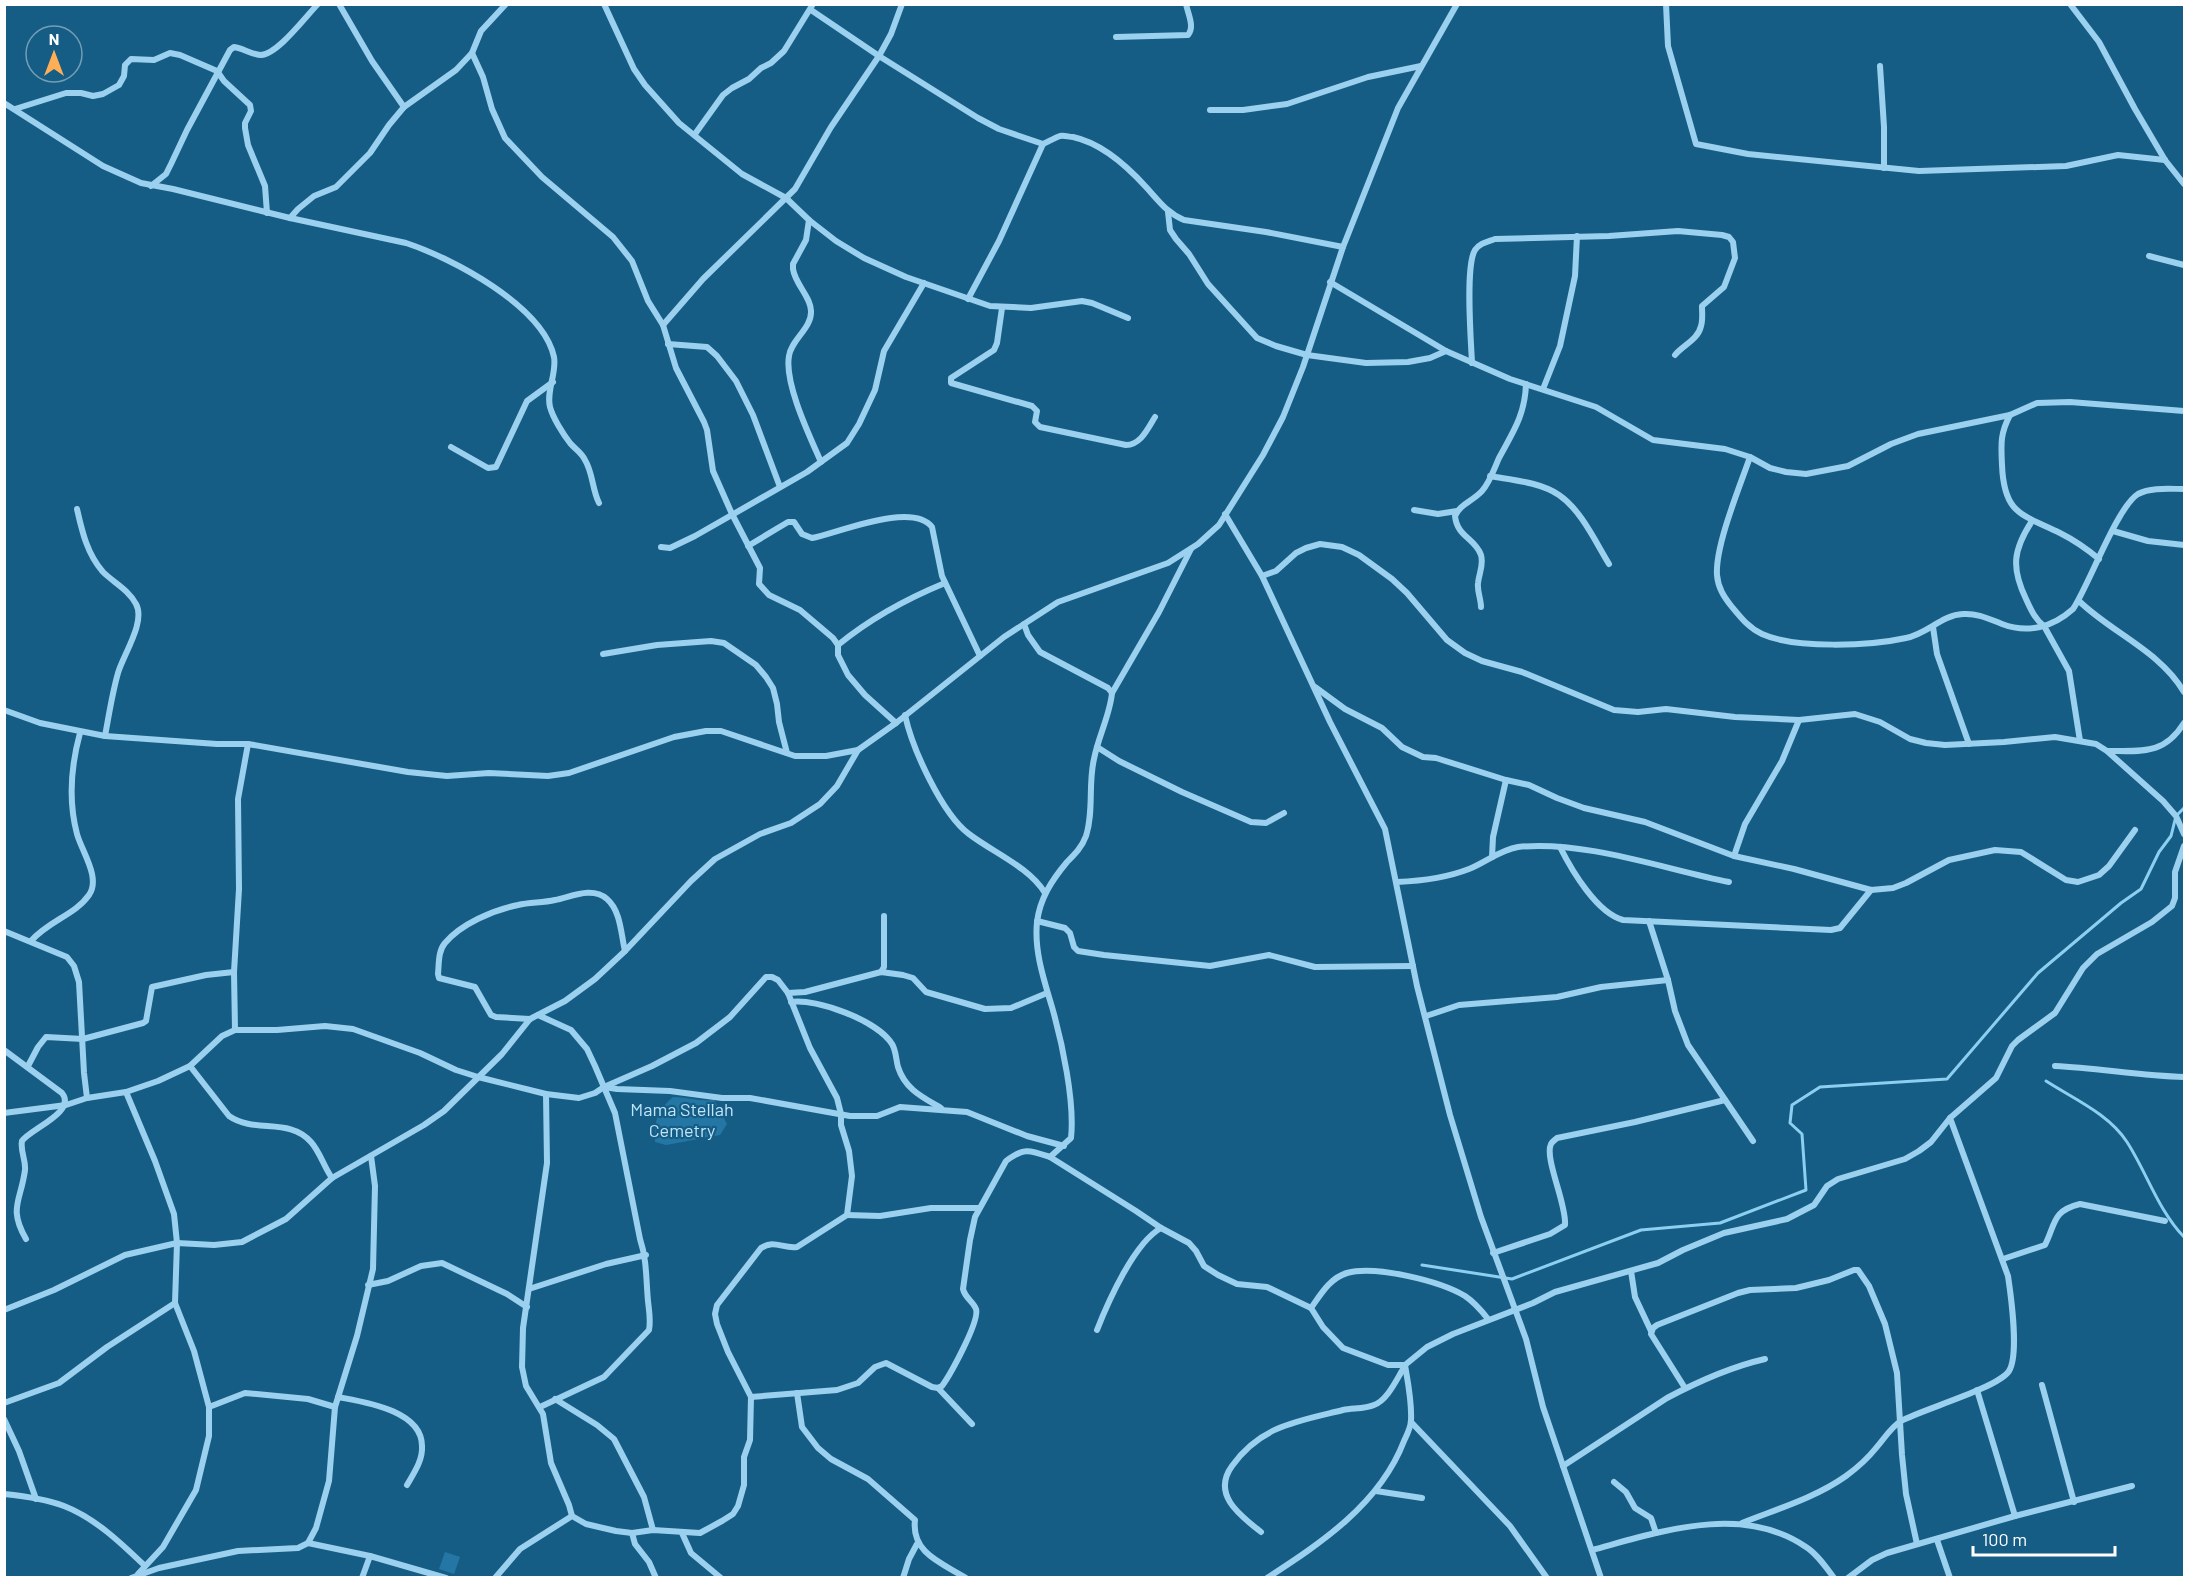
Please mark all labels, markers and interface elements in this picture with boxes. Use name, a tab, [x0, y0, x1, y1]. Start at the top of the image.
north arrow	[24, 24, 84, 84]
text: N	[49, 29, 59, 48]
park label: Mama Stellah Cemetry	[630, 1098, 734, 1141]
scale bar	[1973, 1519, 2116, 1557]
text: 100 m	[1982, 1528, 2027, 1550]

